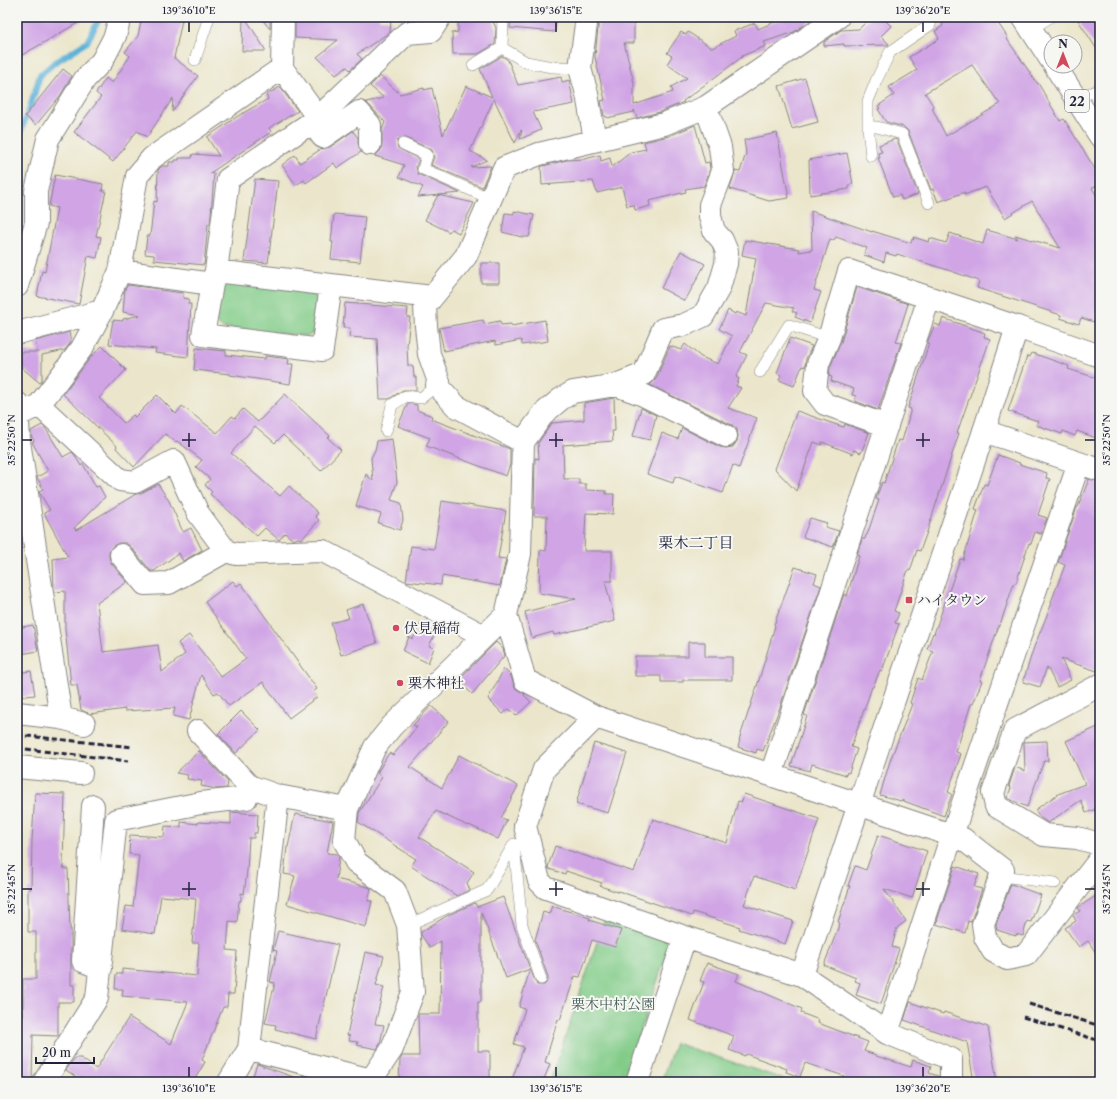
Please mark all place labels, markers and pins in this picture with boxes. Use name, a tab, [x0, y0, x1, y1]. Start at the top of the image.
place label: ハイタウン	[917, 591, 987, 609]
marker: ハイタウン	[904, 595, 914, 605]
place label: 伏見稲荷	[404, 619, 460, 637]
marker: 伏見稲荷	[391, 623, 401, 633]
place label: 栗木神社	[408, 674, 464, 692]
marker: 栗木神社	[395, 678, 405, 688]

